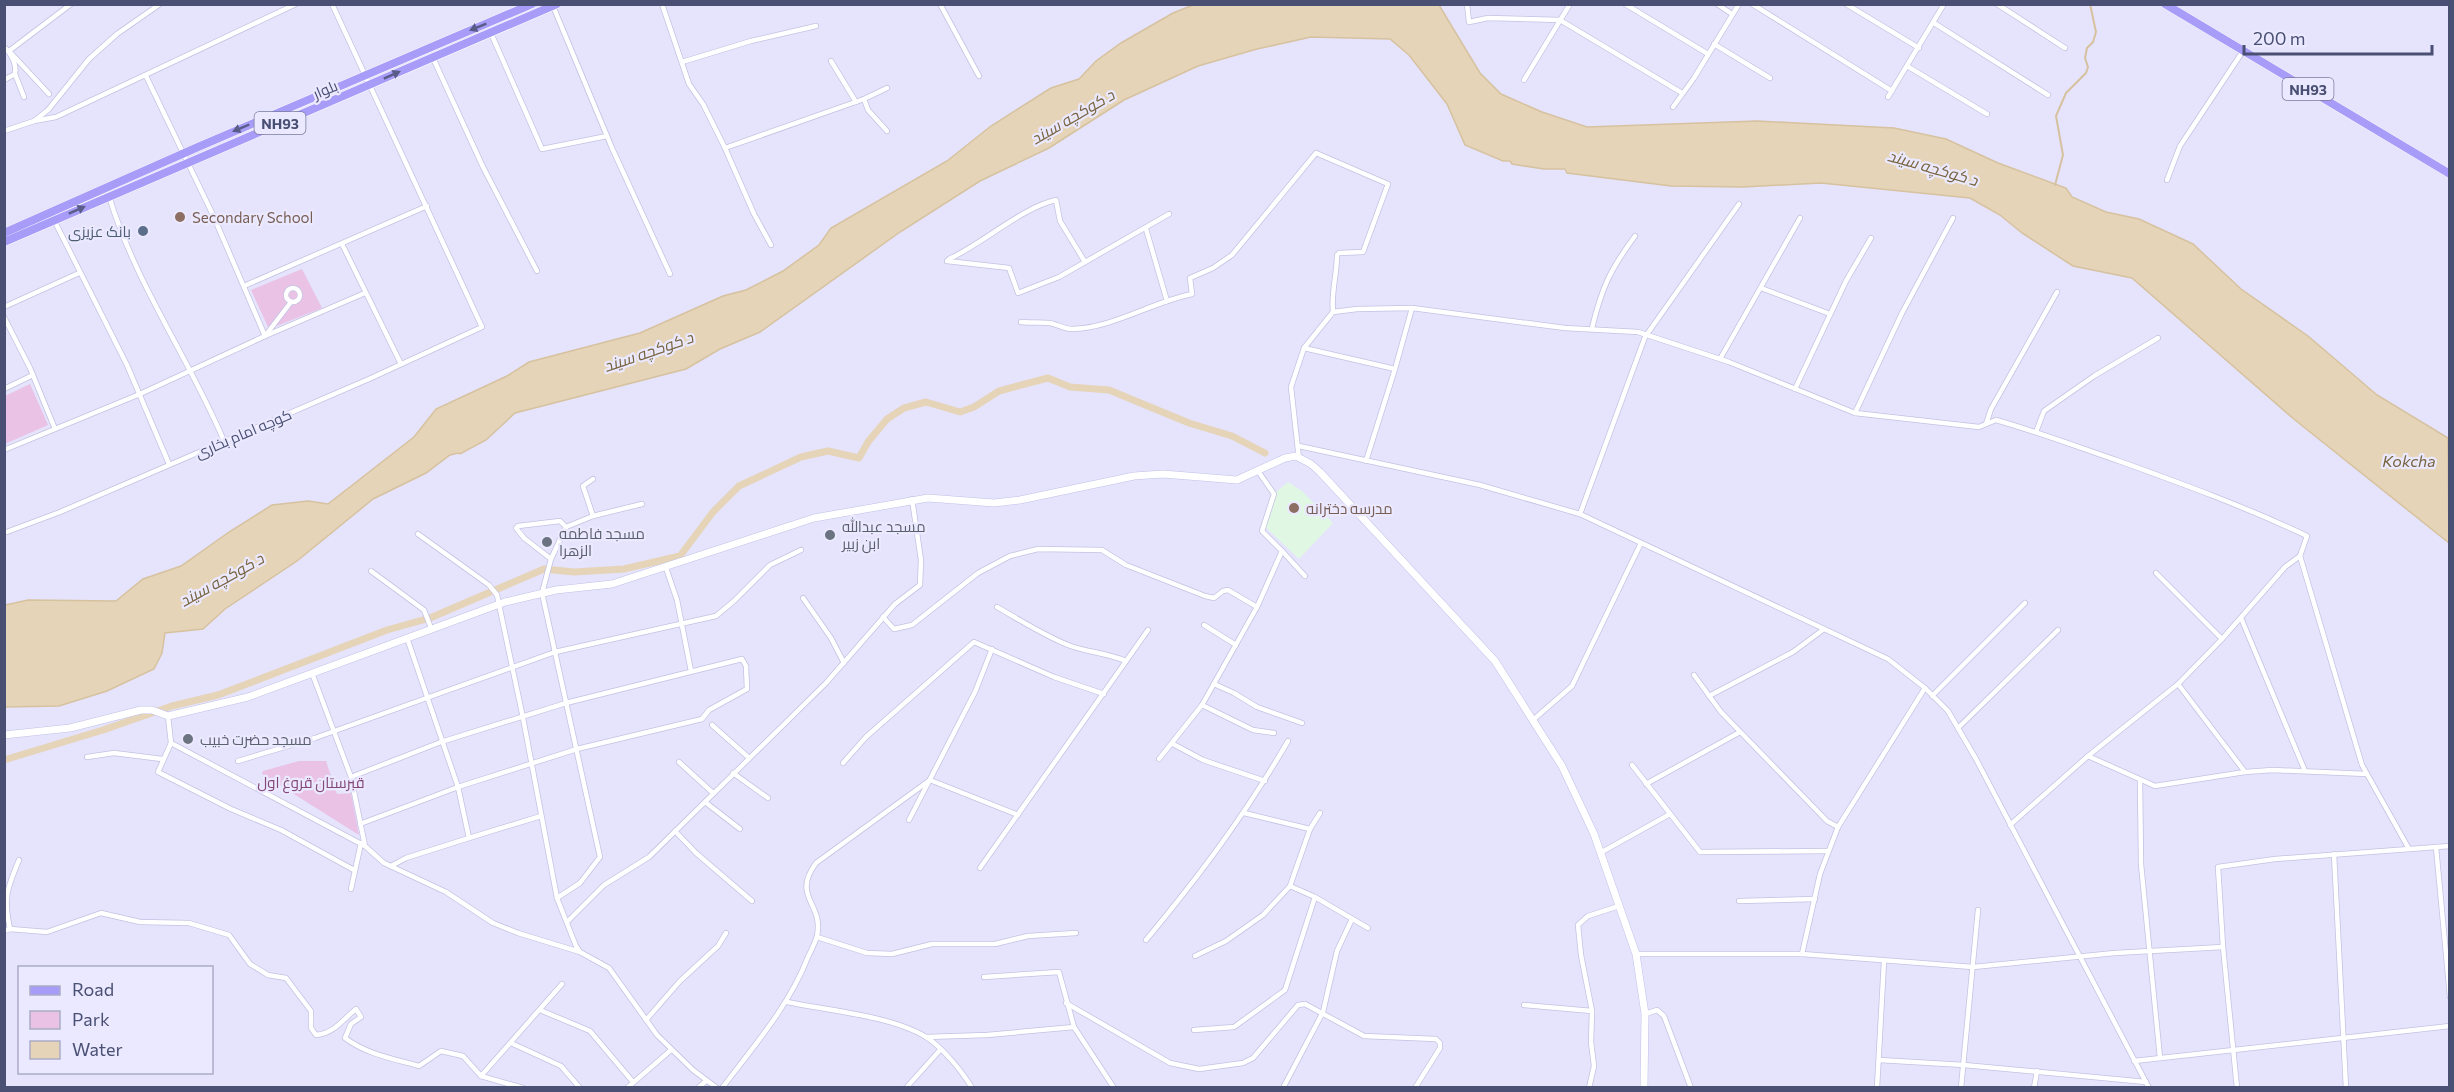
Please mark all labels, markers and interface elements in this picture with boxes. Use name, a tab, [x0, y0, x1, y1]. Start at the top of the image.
scale bar	[2244, 18, 2432, 56]
one-way arrow	[469, 23, 487, 32]
text: 200 m	[2253, 27, 2306, 49]
one-way arrow	[383, 70, 401, 80]
street label: بلوار	[309, 76, 341, 104]
road number: NH93	[2282, 78, 2334, 100]
water label: د کوکچه سیند	[1027, 84, 1119, 149]
road number: NH93	[254, 112, 306, 134]
one-way arrow	[232, 124, 249, 133]
water label: د کوکچه سیند	[1885, 145, 1982, 191]
one-way arrow	[69, 205, 87, 215]
place label: Secondary School	[192, 208, 313, 226]
marker: Secondary School	[173, 210, 187, 224]
place label: بانک عزیزی	[68, 222, 131, 242]
marker: بانک عزیزی	[136, 224, 150, 238]
water label: د کوکچه سیند	[601, 326, 697, 377]
street label: کوچه امام بخاری	[192, 405, 295, 463]
water label: Kokcha	[2382, 451, 2436, 470]
place label: مدرسه دخترانه	[1306, 499, 1393, 518]
marker: مدرسه دخترانه	[1287, 501, 1301, 515]
place label: مسجد عبدالله ابن زبیر	[841, 517, 926, 554]
place label: مسجد فاطمه الزهرا	[559, 524, 645, 560]
marker: مسجد عبدالله ابن زبیر	[823, 528, 837, 542]
marker: مسجد فاطمه الزهرا	[540, 535, 554, 549]
water label: د کوکچه سیند	[176, 547, 268, 612]
place label: مسجد حضرت خبیب	[200, 730, 312, 749]
marker: مسجد حضرت خبیب	[181, 732, 195, 746]
park label: قبرستان قروغ اول	[257, 773, 365, 794]
legend	[18, 966, 213, 1074]
text: Road	[72, 978, 114, 1000]
text: Park	[72, 1008, 110, 1030]
text: Water	[72, 1038, 123, 1060]

